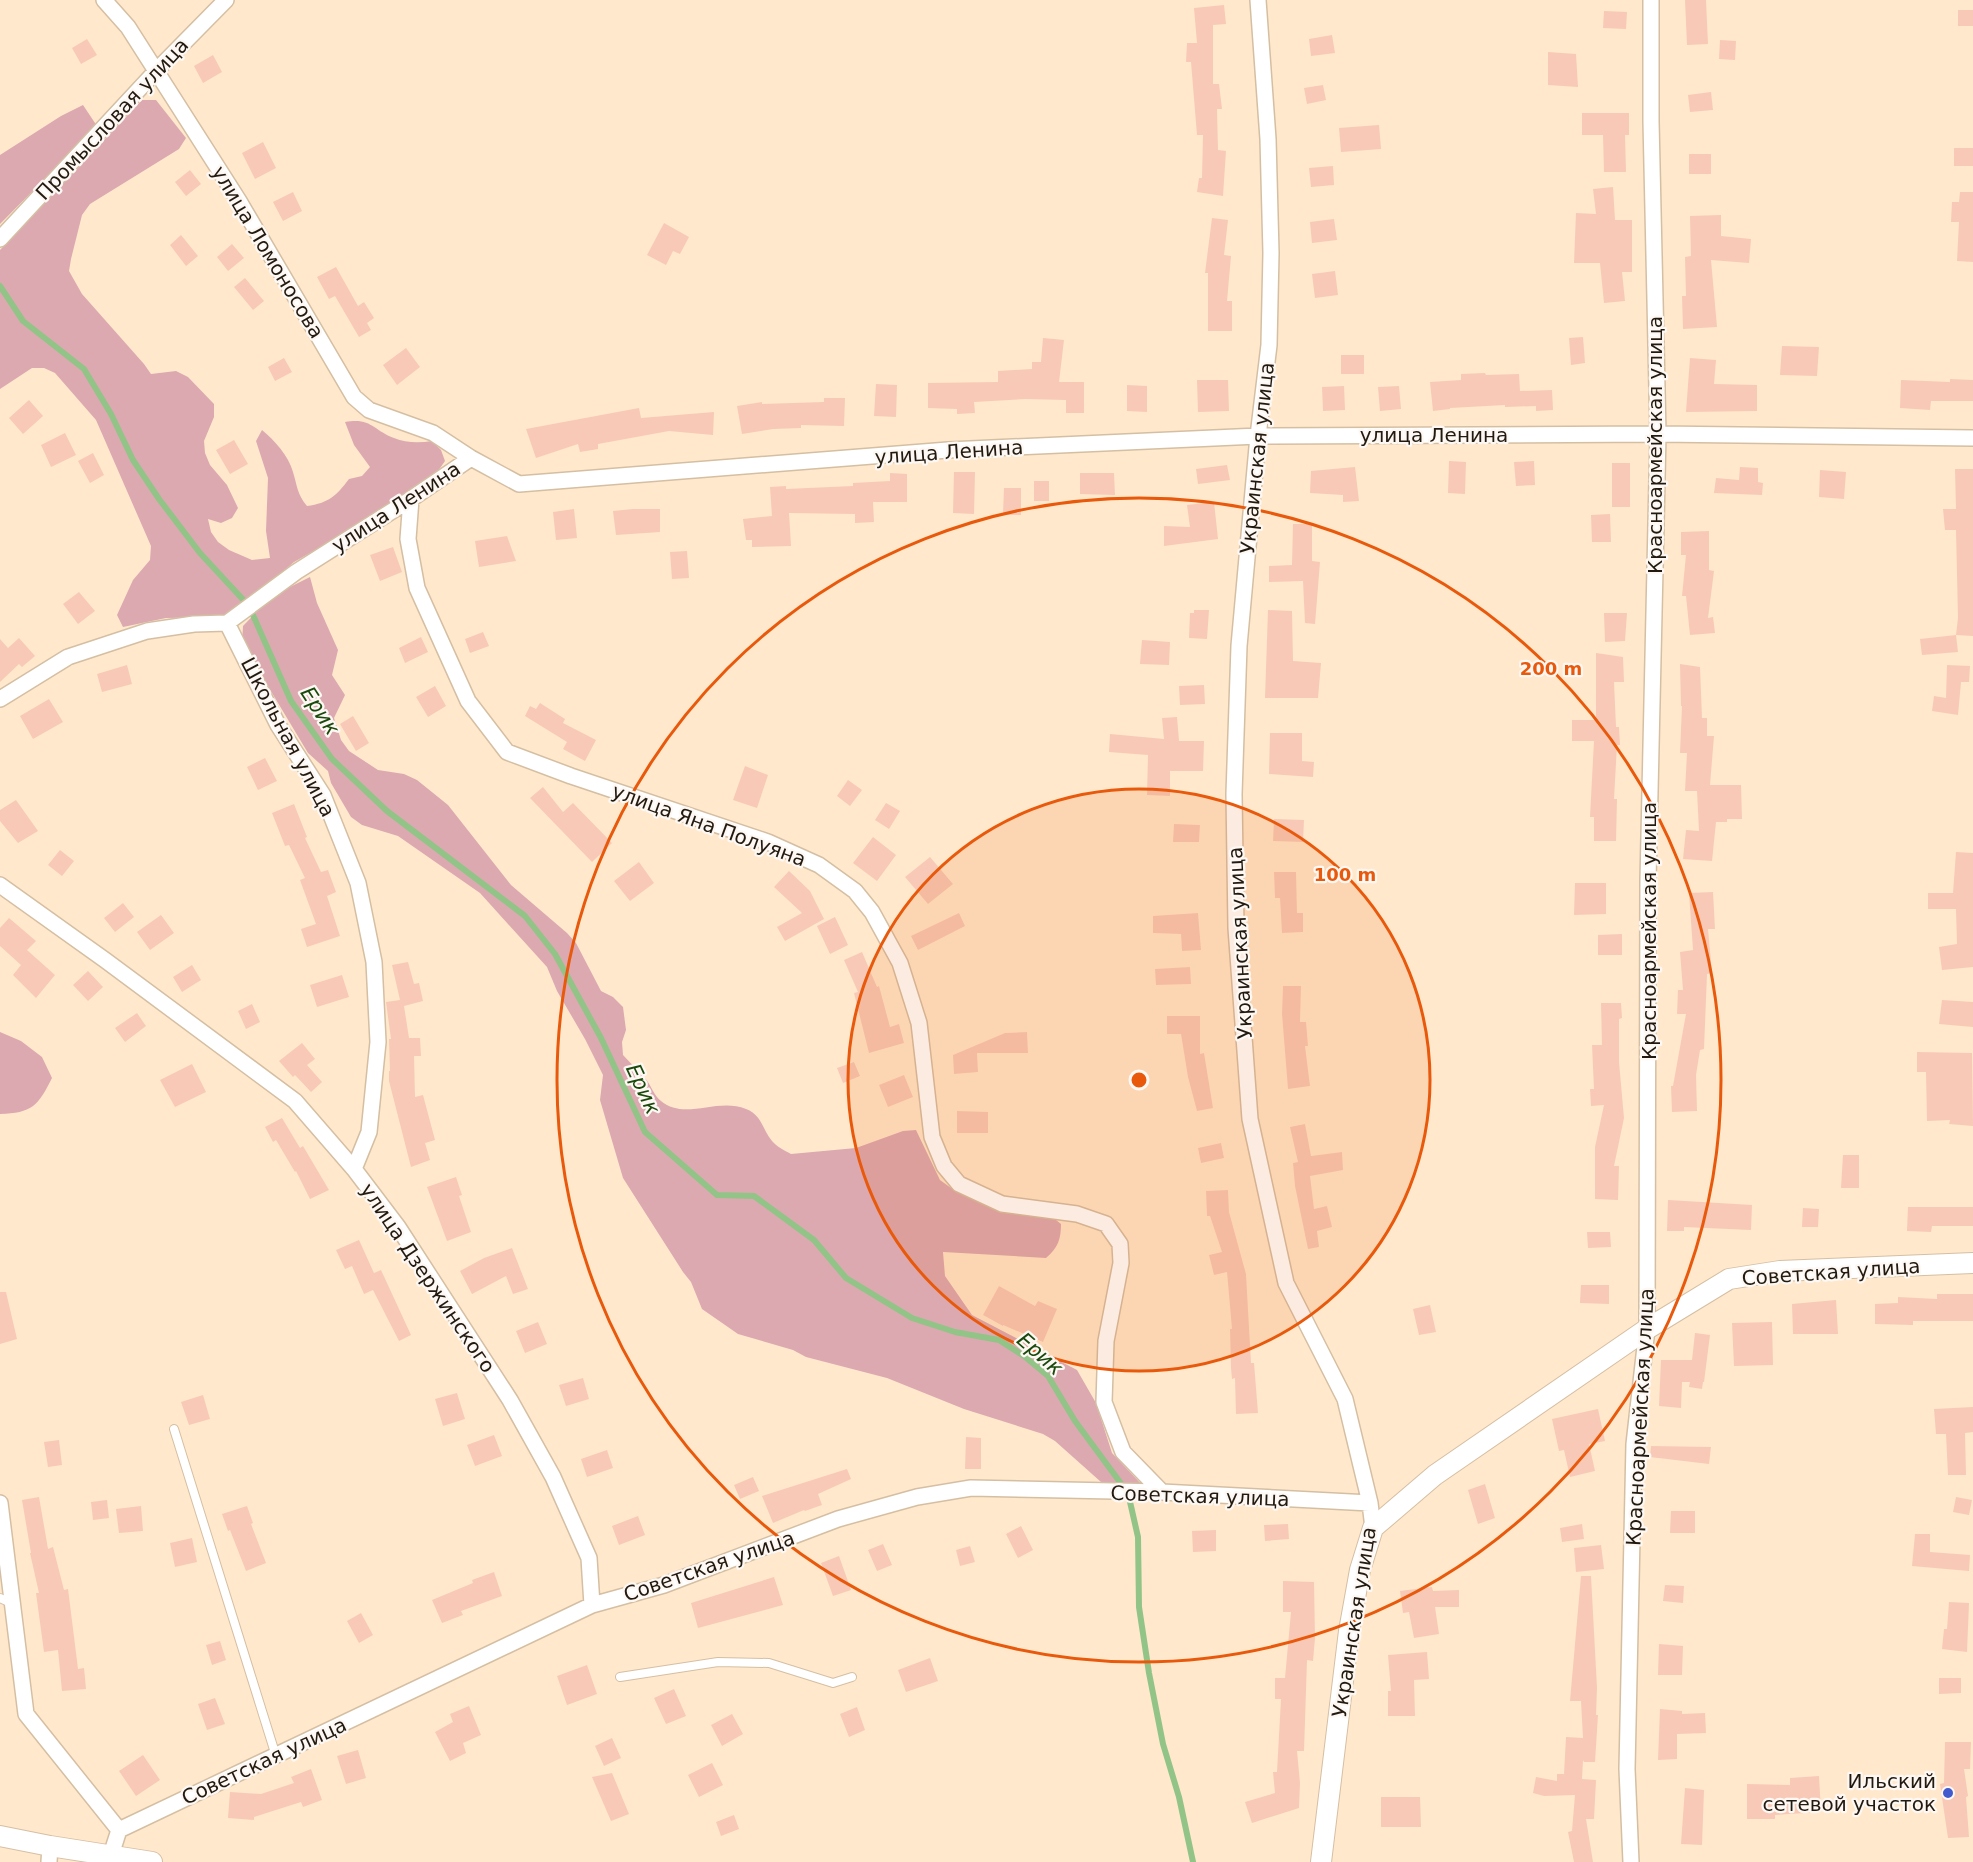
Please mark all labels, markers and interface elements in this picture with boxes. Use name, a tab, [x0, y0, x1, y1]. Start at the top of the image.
street label: Промысловая улица	[31, 33, 193, 205]
street label: улица Ломоносова	[207, 161, 329, 343]
street label: Красноармейская улица	[1643, 316, 1667, 574]
street label: Украинская улица	[1235, 361, 1279, 555]
street label: улица Ленина	[1360, 423, 1508, 447]
street label: улица Ленина	[874, 435, 1024, 469]
street label: улица Ленина	[327, 456, 465, 558]
street label: Школьная улица	[236, 653, 340, 821]
text: 200 m	[1520, 658, 1582, 679]
water label: Ерик	[296, 682, 345, 740]
street label: улица Яна Полуяна	[609, 779, 809, 871]
street label: Красноармейская улица	[1637, 802, 1661, 1060]
street label: Украинская улица	[1223, 846, 1257, 1040]
text: 100 m	[1314, 864, 1376, 885]
water label: Ерик	[621, 1060, 665, 1118]
centre of rings	[1129, 1070, 1149, 1090]
street label: улица Дзержинского	[356, 1179, 500, 1377]
street label: Советская улица	[1741, 1254, 1921, 1290]
street label: Красноармейская улица	[1621, 1288, 1659, 1546]
water label: Ерик	[1012, 1328, 1068, 1381]
street label: Советская улица	[1110, 1481, 1290, 1511]
street label: Советская улица	[620, 1525, 798, 1607]
street label: Украинская улица	[1327, 1525, 1381, 1719]
street label: Советская улица	[178, 1712, 350, 1810]
place label: Ильский сетевой участок	[1762, 1769, 1936, 1816]
marker: Ильский сетевой участок	[1941, 1786, 1955, 1800]

